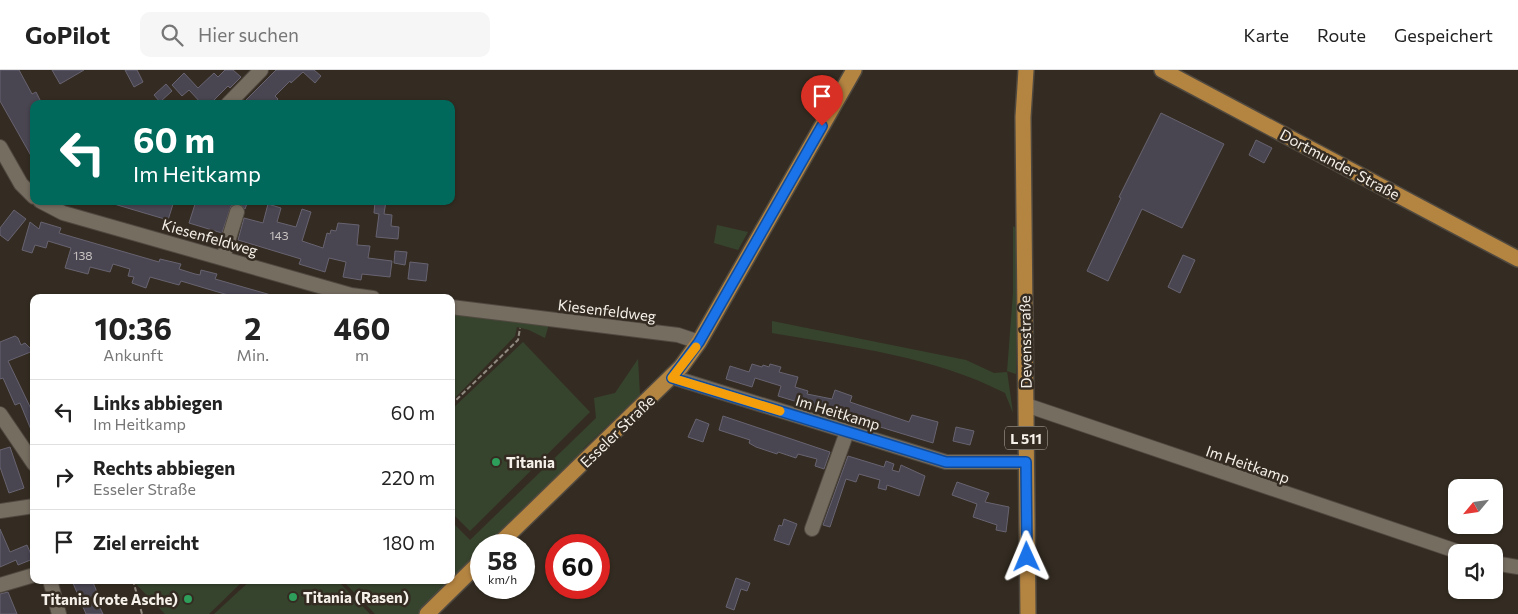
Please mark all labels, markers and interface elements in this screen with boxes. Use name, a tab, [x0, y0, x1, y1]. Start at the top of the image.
search box	[140, 12, 490, 57]
text: GoPilot	[25, 20, 110, 49]
icon: search	[158, 21, 186, 49]
text: Hier suchen	[198, 23, 299, 46]
text: Karte	[1244, 24, 1289, 46]
text: Route	[1317, 24, 1366, 46]
text: Gespeichert	[1394, 24, 1493, 46]
pin	[801, 75, 843, 126]
icon: arrive	[808, 82, 836, 110]
text: 60 m	[133, 117, 215, 160]
icon: left	[50, 120, 115, 185]
street label: Dortmunder Straße	[1277, 125, 1403, 203]
text: Im Heitkamp	[133, 160, 261, 187]
street label: Kiesenfeldweg	[160, 215, 260, 259]
house number: 143	[269, 228, 289, 242]
house number: 138	[73, 248, 93, 262]
street label: Kiesenfeldweg	[557, 295, 657, 325]
street label: Devensstraße	[1015, 295, 1035, 389]
text: 10:36	[95, 309, 172, 346]
text: 2	[244, 309, 261, 346]
text: 460	[334, 309, 390, 346]
text: Ankunft	[103, 345, 163, 364]
text: Min.	[237, 345, 269, 364]
text: m	[355, 345, 369, 364]
text: Links abbiegen	[93, 391, 223, 414]
street label: Esseler Straße	[576, 391, 658, 471]
street label: Im Heitkamp	[794, 391, 882, 433]
icon: left	[50, 398, 78, 426]
text: 60 m	[391, 401, 435, 424]
text: Im Heitkamp	[93, 414, 186, 433]
road number: L 511	[1005, 426, 1047, 449]
street label: Im Heitkamp	[1204, 441, 1292, 487]
place label: Titania	[506, 453, 555, 471]
text: Rechts abbiegen	[93, 456, 235, 479]
marker: Titania	[490, 456, 502, 468]
icon: right	[50, 463, 78, 491]
text: 220 m	[381, 466, 435, 489]
text: Esseler Straße	[93, 479, 196, 498]
north arrow	[1448, 479, 1502, 534]
map controls	[1448, 479, 1503, 599]
icon: arrive	[50, 528, 78, 556]
position arrow	[1000, 530, 1052, 582]
text: Ziel erreicht	[93, 531, 199, 554]
text: 180 m	[383, 531, 435, 554]
speed limit sign: 60	[545, 534, 610, 599]
button: sound	[1448, 544, 1503, 599]
text: 58	[487, 545, 518, 575]
text: km/h	[488, 572, 517, 586]
place label: Titania (Rasen)	[303, 588, 409, 606]
place label: Titania (rote Asche)	[41, 590, 178, 608]
marker: Titania (Rasen)	[287, 591, 299, 603]
marker: Titania (rote Asche)	[182, 593, 194, 605]

